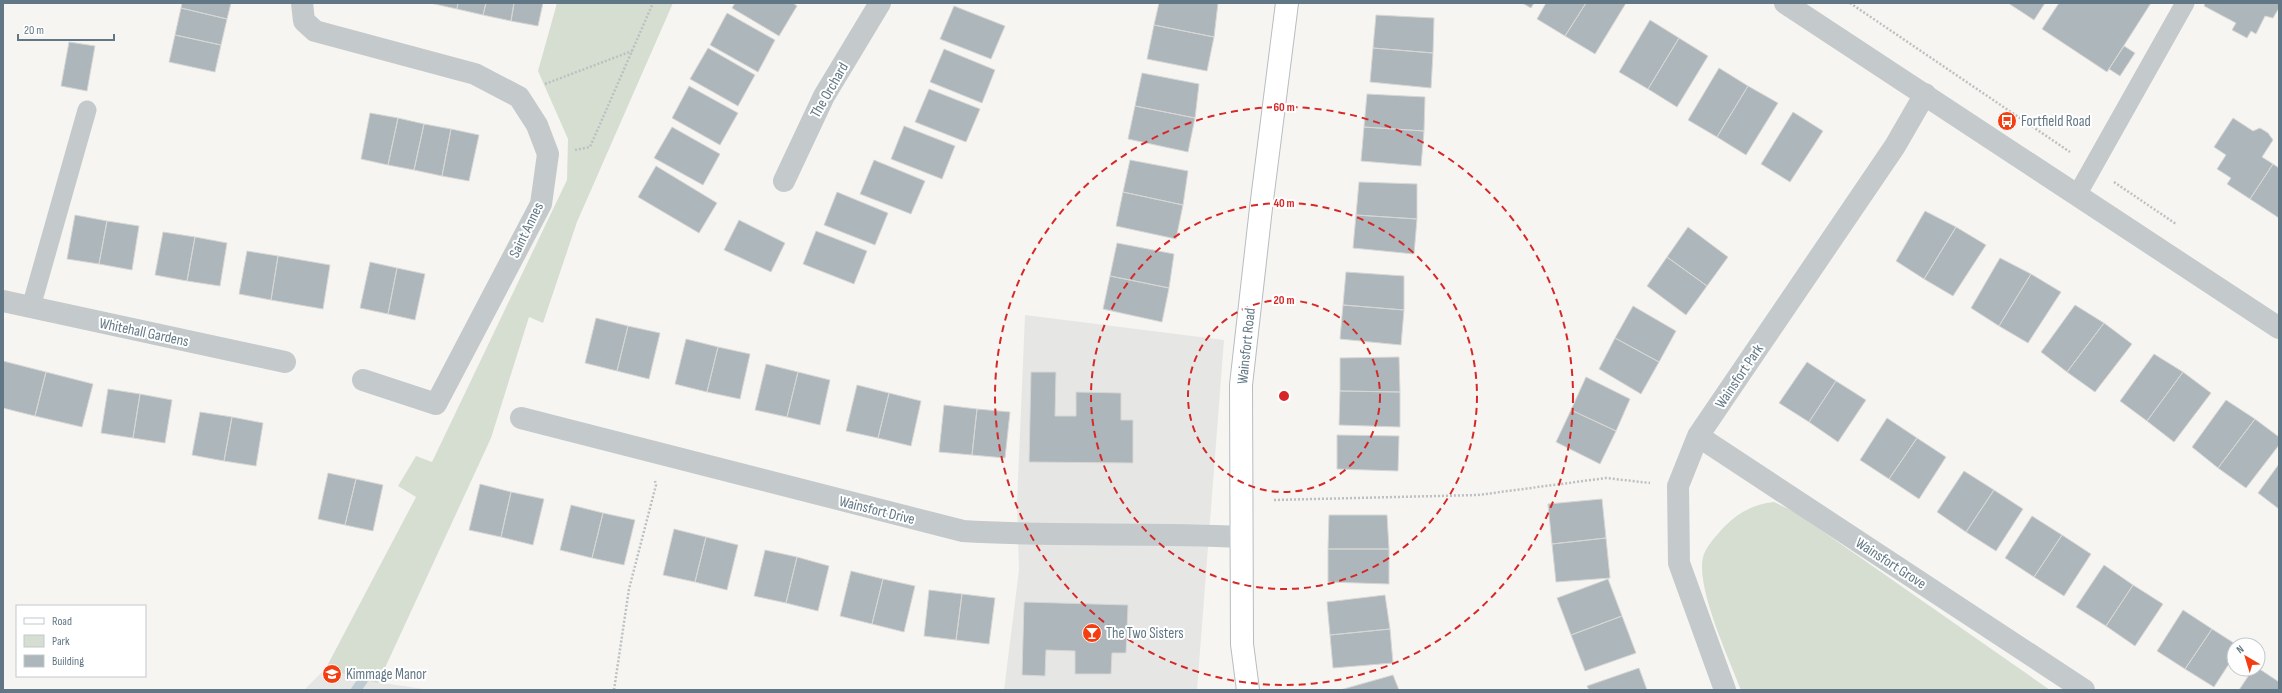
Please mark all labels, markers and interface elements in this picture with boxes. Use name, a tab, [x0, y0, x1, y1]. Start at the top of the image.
scale bar	[18, 16, 114, 42]
text: 20 m	[24, 23, 44, 38]
street label: The Orchard	[806, 59, 853, 121]
text: 60 m	[1273, 100, 1295, 115]
bus stop icon: Fortfield Road	[1996, 110, 2018, 132]
place label: Fortfield Road	[2021, 112, 2091, 131]
text: 40 m	[1273, 196, 1295, 211]
street label: Saint Annes	[505, 199, 548, 261]
text: 20 m	[1274, 293, 1294, 308]
street label: Wainsfort Road	[1233, 307, 1260, 385]
street label: Whitehall Gardens	[97, 314, 190, 351]
street label: Wainsfort Park	[1711, 340, 1768, 412]
centre of rings	[1277, 389, 1291, 403]
street label: Wainsfort Drive	[837, 492, 917, 529]
street label: Wainsfort Grove	[1852, 533, 1930, 593]
legend	[16, 605, 146, 677]
text: Road	[52, 614, 72, 629]
bar icon: The Two Sisters	[1081, 622, 1103, 644]
place label: The Two Sisters	[1106, 624, 1184, 643]
text: Park	[52, 634, 70, 649]
north arrow	[2226, 637, 2266, 677]
text: N	[2234, 643, 2247, 656]
text: Building	[52, 654, 84, 669]
school or university icon: Kimmage Manor	[321, 663, 343, 685]
place label: Kimmage Manor	[346, 665, 427, 684]

